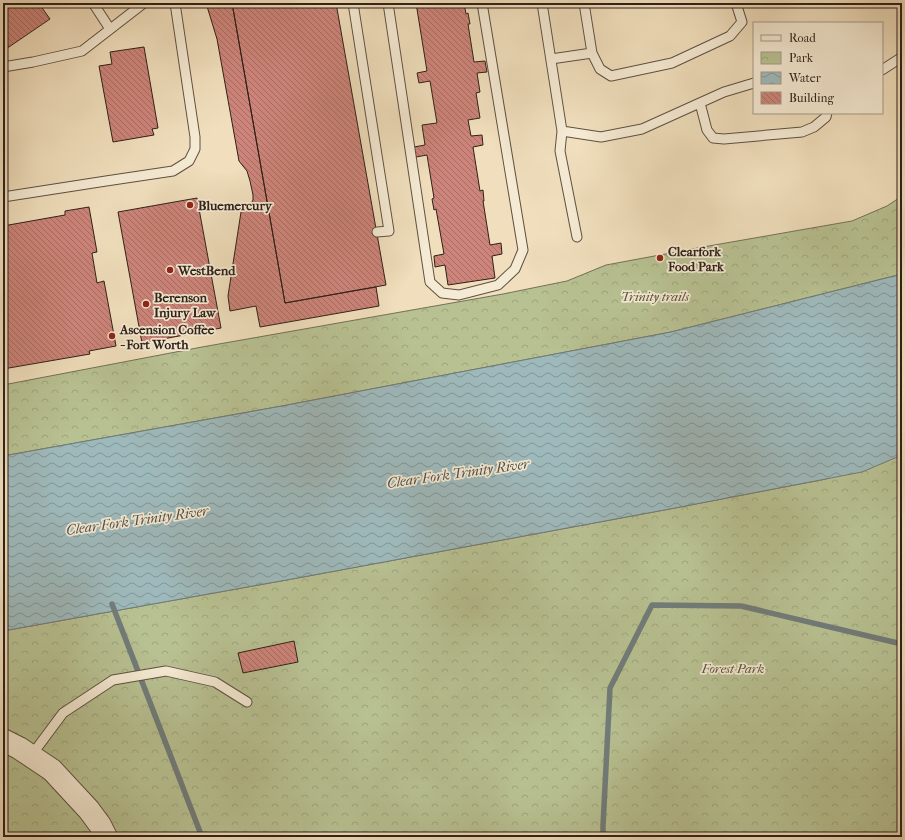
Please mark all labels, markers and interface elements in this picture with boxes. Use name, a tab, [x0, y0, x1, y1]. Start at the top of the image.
legend	[753, 22, 883, 114]
text: Road	[789, 31, 816, 45]
text: Park	[789, 51, 814, 65]
text: Water	[788, 71, 822, 85]
text: Building	[789, 91, 834, 105]
place label: Bluemercury	[198, 198, 273, 214]
marker: Bluemercury	[185, 200, 195, 210]
place label: Clearfork Food Park	[667, 244, 725, 274]
marker: Clearfork Food Park	[655, 253, 665, 263]
place label: WestBend	[177, 263, 236, 278]
marker: WestBend	[165, 265, 175, 275]
park label: Trinity trails	[621, 289, 690, 304]
place label: Berenson Injury Law	[154, 290, 217, 321]
marker: Berenson Injury Law	[141, 299, 151, 309]
place label: Ascension Coffee - Fort Worth	[119, 322, 215, 352]
marker: Ascension Coffee - Fort Worth	[107, 331, 117, 341]
water label: Clear Fork Trinity River	[386, 455, 532, 492]
water label: Clear Fork Trinity River	[65, 502, 211, 539]
park label: Forest Park	[701, 661, 765, 676]

